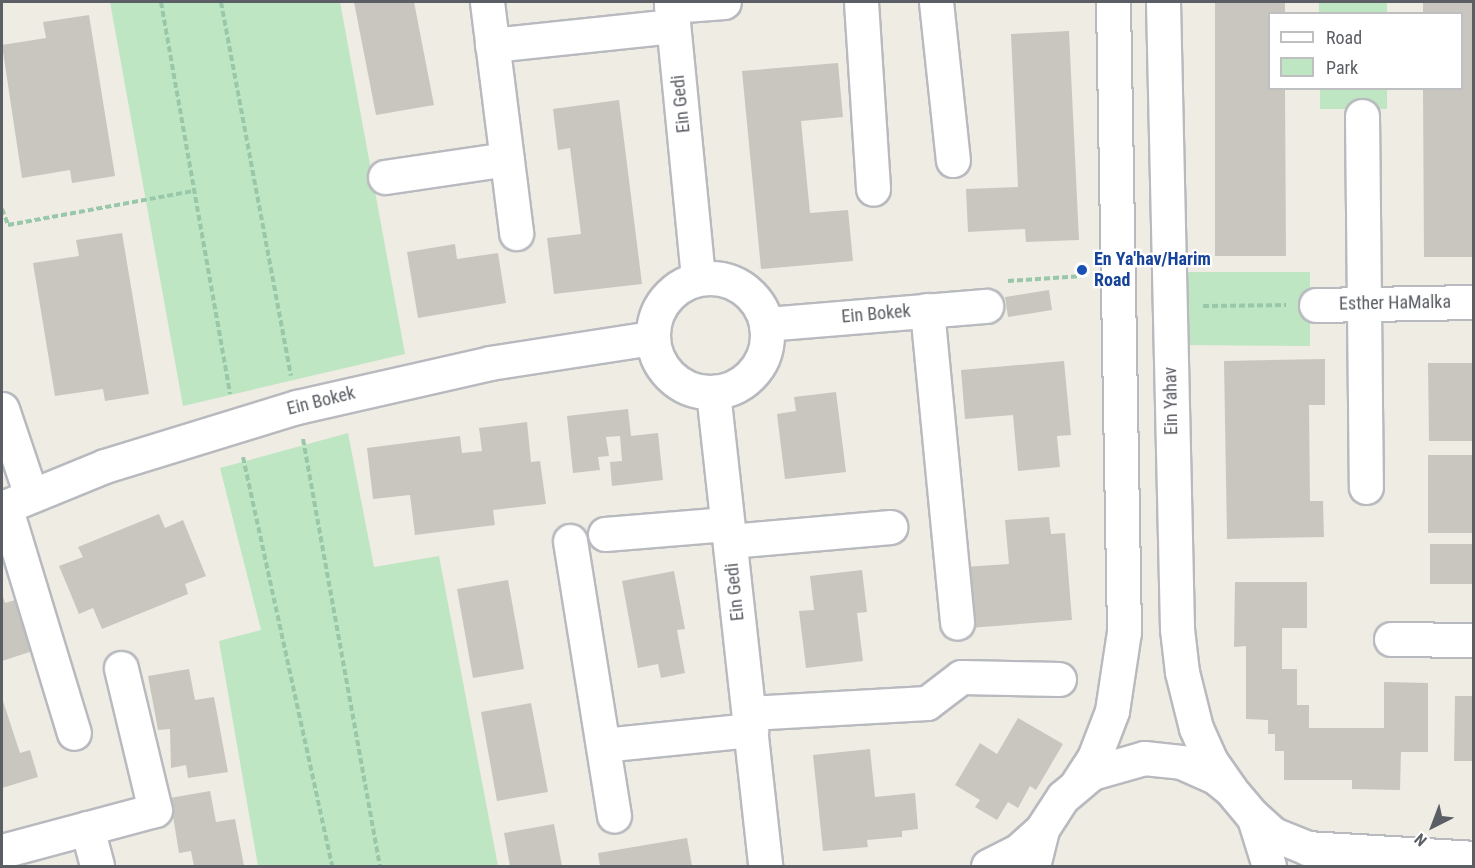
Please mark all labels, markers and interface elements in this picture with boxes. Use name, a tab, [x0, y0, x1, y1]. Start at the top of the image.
legend	[1268, 12, 1463, 90]
text: Road	[1326, 27, 1362, 48]
text: Park	[1326, 57, 1358, 78]
street label: Ein Gedi	[667, 74, 695, 134]
place label: En Ya'hav/Harim Road	[1094, 249, 1211, 292]
marker: En Ya'hav/Harim Road	[1075, 263, 1089, 277]
street label: Esther HaMalka	[1339, 291, 1451, 315]
street label: Ein Bokek	[841, 300, 911, 328]
street label: Ein Yahav	[1160, 367, 1182, 435]
street label: Ein Bokek	[285, 382, 357, 420]
street label: Ein Gedi	[721, 562, 749, 622]
north arrow	[1403, 796, 1463, 856]
text: N	[1411, 829, 1431, 850]

